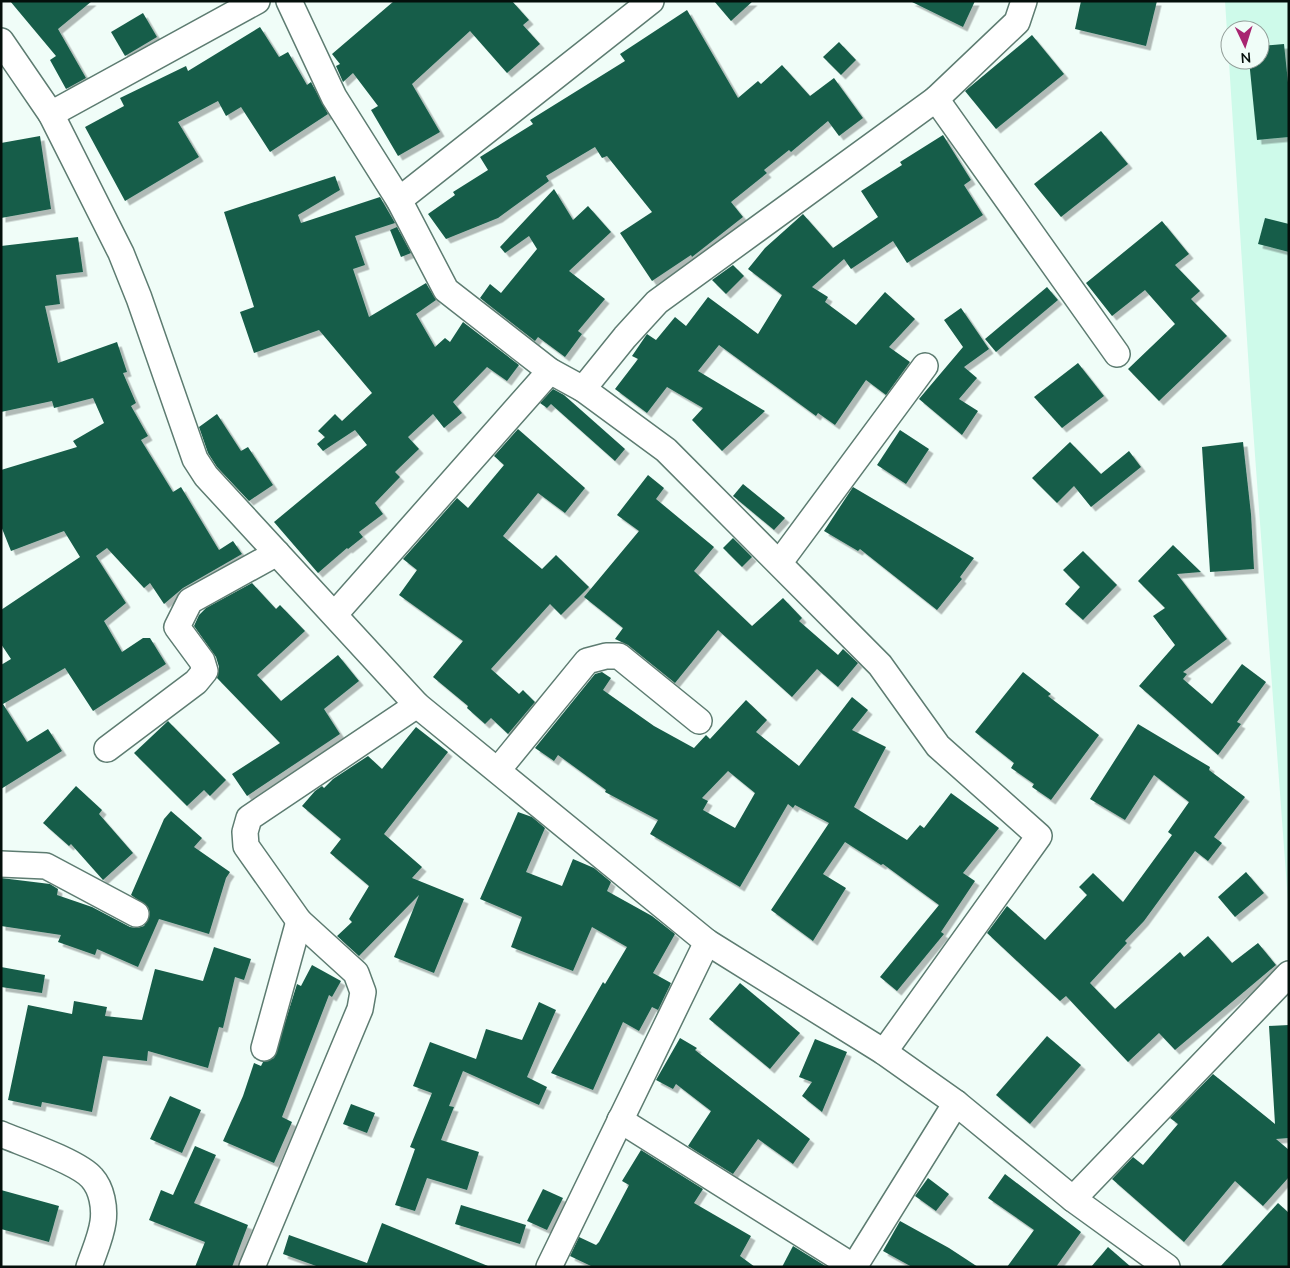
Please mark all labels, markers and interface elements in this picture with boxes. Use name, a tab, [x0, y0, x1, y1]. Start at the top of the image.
north arrow	[1220, 20, 1270, 70]
text: N	[1240, 48, 1252, 67]

